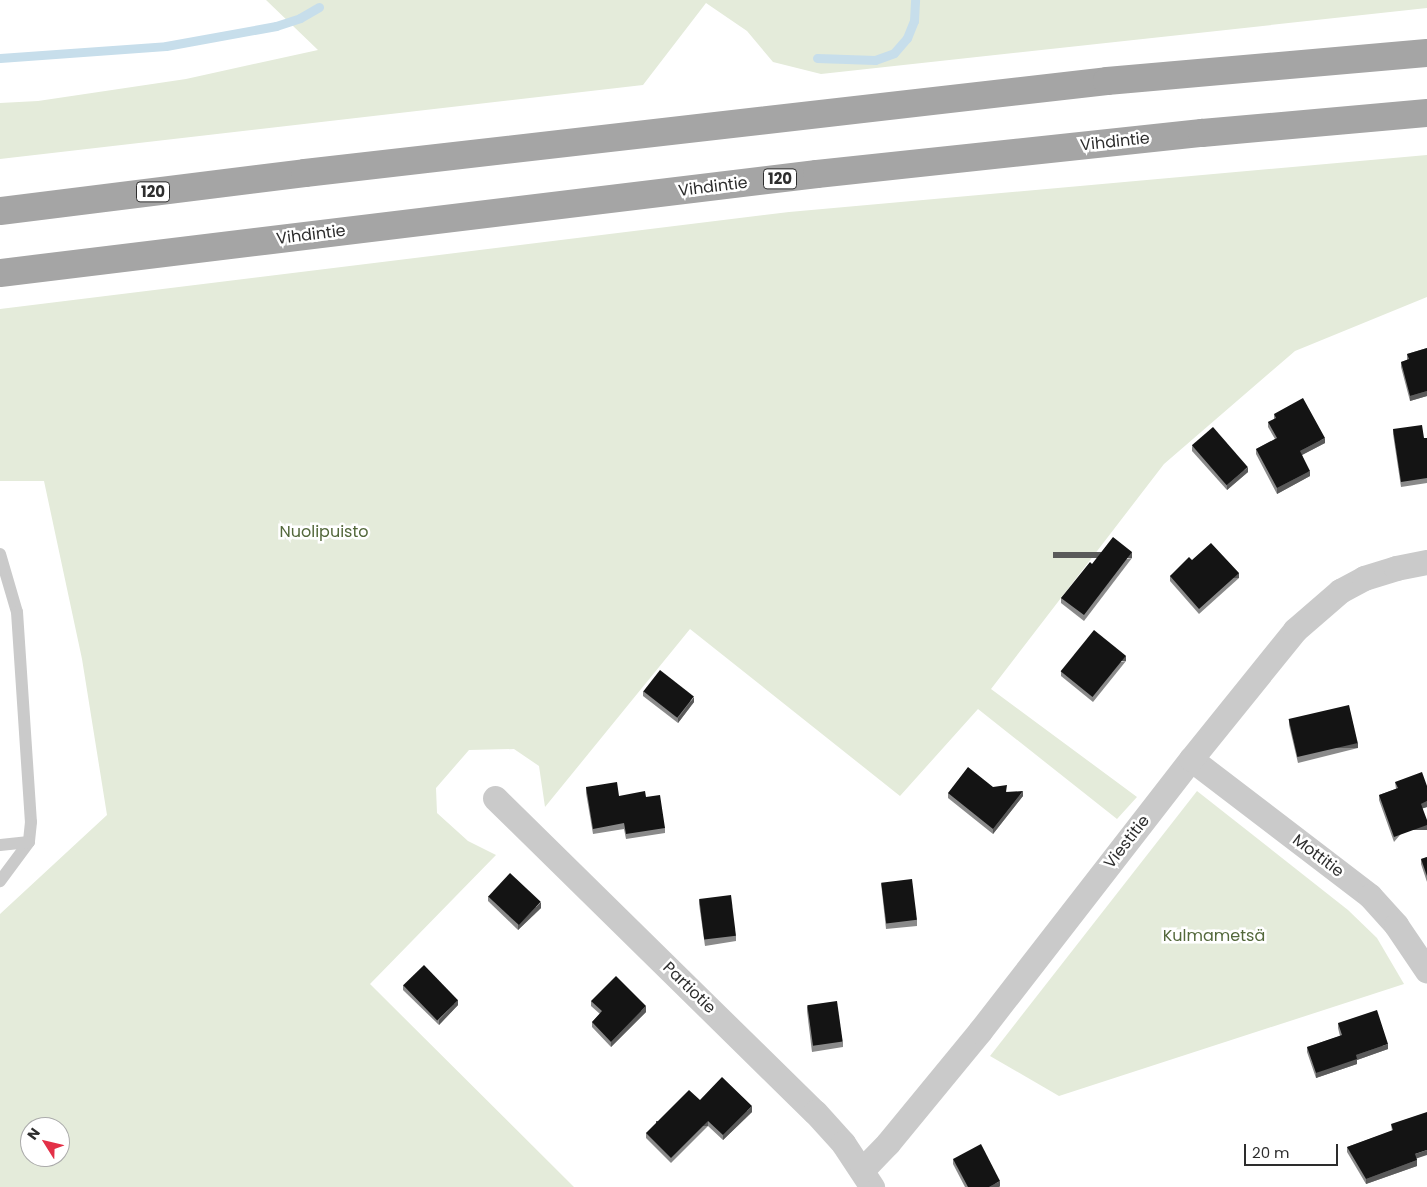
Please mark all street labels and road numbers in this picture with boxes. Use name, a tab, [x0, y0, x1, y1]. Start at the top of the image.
street label: Vihdintie	[1079, 129, 1151, 155]
road number: 120	[762, 166, 798, 192]
street label: Vihdintie	[677, 173, 749, 201]
road number: 120	[136, 180, 170, 204]
street label: Vihdintie	[275, 221, 347, 249]
street label: Viestitie	[1100, 811, 1154, 873]
street label: Mottitie	[1289, 830, 1347, 882]
street label: Partiotie	[659, 958, 719, 1018]

